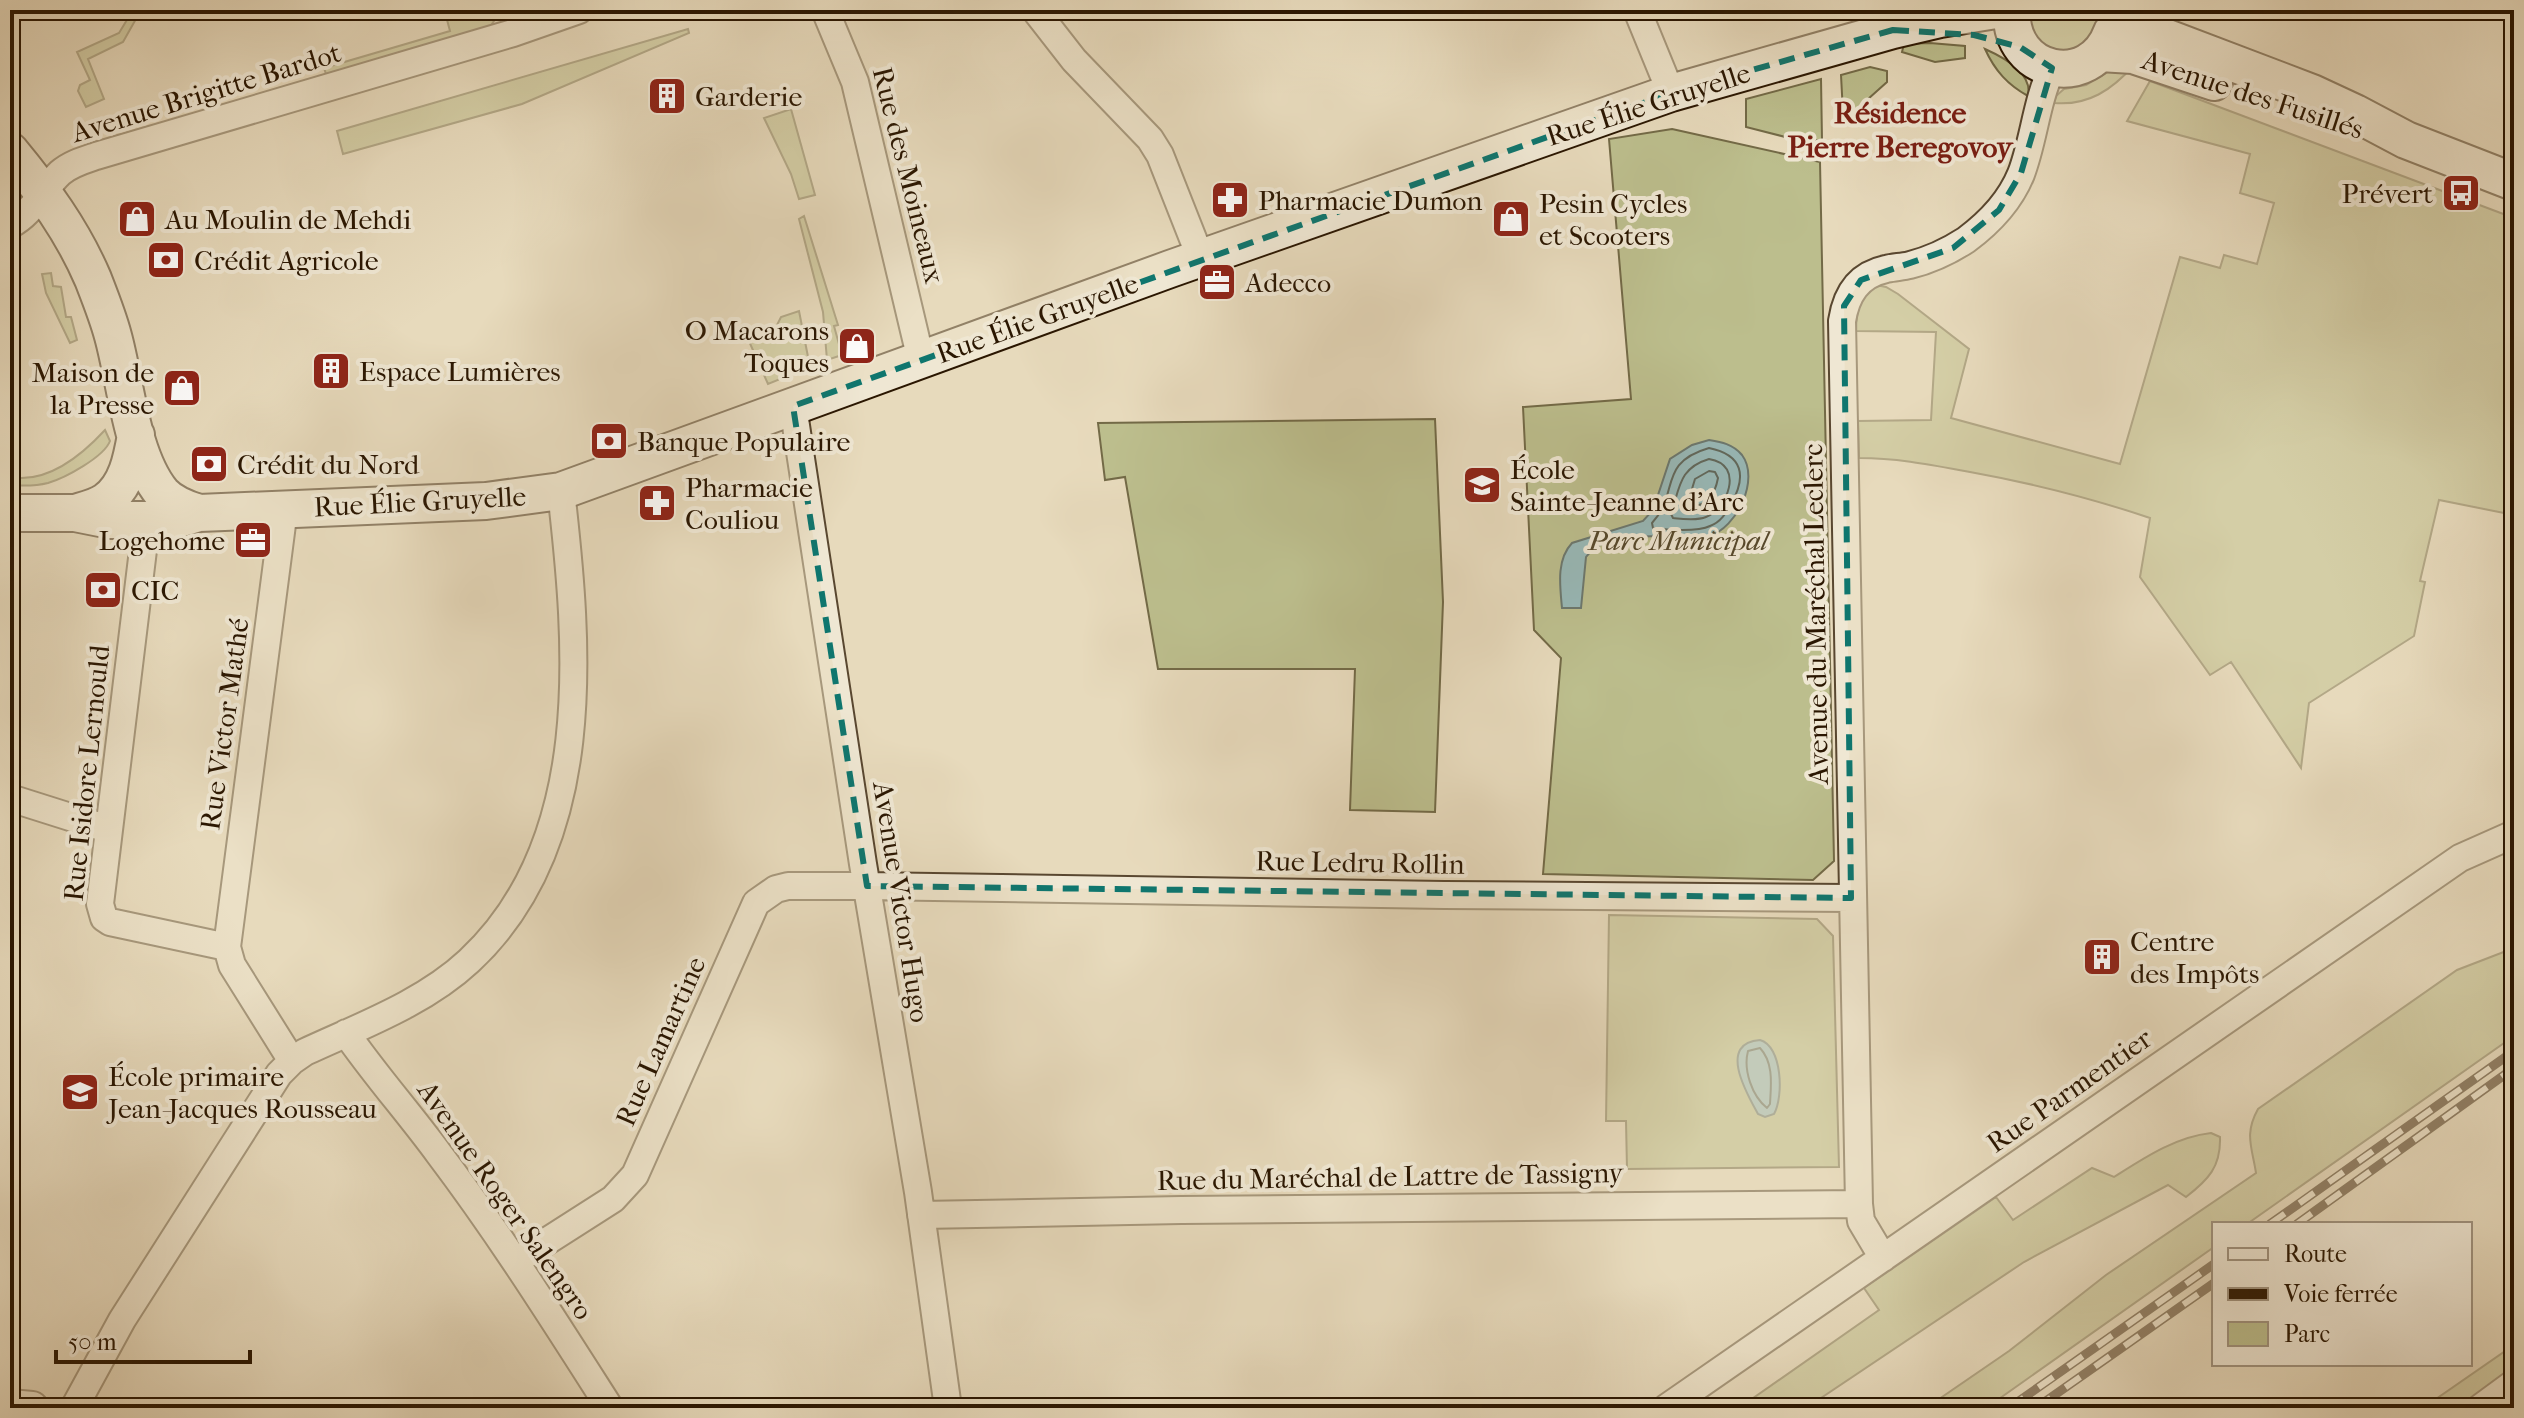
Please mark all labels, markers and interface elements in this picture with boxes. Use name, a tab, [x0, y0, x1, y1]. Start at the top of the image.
street label: Avenue Brigitte Bardot	[67, 36, 345, 149]
street label: Avenue des Fusillés	[2137, 43, 2368, 146]
street label: Rue Élie Gruyelle	[1542, 56, 1755, 153]
street label: Rue des Moineaux	[866, 64, 951, 287]
building icon: Garderie	[646, 75, 688, 117]
place label: Garderie	[695, 80, 802, 113]
district label: Résidence Pierre Beregovoy	[1787, 96, 2015, 165]
bus stop icon: Prévert	[2440, 172, 2482, 214]
place label: Prévert	[2341, 177, 2433, 210]
pharmacy icon: Pharmacie Dumon	[1209, 179, 1251, 221]
place label: Pharmacie Dumon	[1258, 184, 1483, 217]
place label: Pesin Cycles et Scooters	[1539, 187, 1687, 252]
shop icon: Au Moulin de Mehdi	[116, 198, 158, 240]
shop icon: Pesin Cycles et Scooters	[1490, 198, 1532, 240]
place label: Au Moulin de Mehdi	[164, 203, 411, 236]
bank icon: Crédit Agricole	[145, 239, 187, 281]
place label: Crédit Agricole	[194, 244, 379, 277]
office icon: Adecco	[1196, 261, 1238, 303]
place label: Adecco	[1244, 266, 1331, 299]
street label: Rue Élie Gruyelle	[932, 267, 1143, 370]
place label: O Macarons Toques	[685, 314, 829, 379]
shop icon: O Macarons Toques	[836, 325, 878, 367]
building icon: Espace Lumières	[310, 350, 352, 392]
place label: Espace Lumières	[359, 355, 561, 388]
place label: Maison de la Presse	[31, 356, 154, 421]
shop icon: Maison de la Presse	[161, 367, 203, 409]
bank icon: Banque Populaire	[588, 420, 630, 462]
place label: Banque Populaire	[637, 425, 850, 458]
bank icon: Crédit du Nord	[188, 443, 230, 485]
street label: Avenue du Maréchal Leclerc	[1796, 443, 1835, 786]
place label: Crédit du Nord	[237, 448, 420, 481]
place label: École Sainte-Jeanne d'Arc	[1510, 453, 1744, 518]
school or university icon: École Sainte-Jeanne d'Arc	[1461, 464, 1503, 506]
place label: Pharmacie Couliou	[685, 471, 813, 536]
street label: Rue Élie Gruyelle	[313, 479, 527, 524]
pharmacy icon: Pharmacie Couliou	[636, 482, 678, 524]
office icon: Logehome	[232, 519, 274, 561]
place label: Logehome	[98, 524, 225, 557]
park label: Parc Municipal	[1586, 524, 1771, 557]
bank icon: CIC	[82, 569, 124, 611]
place label: CIC	[131, 574, 179, 607]
street label: Rue Victor Mathé	[193, 616, 256, 832]
street label: Rue Isidore Lernould	[57, 643, 116, 903]
street label: Avenue Victor Hugo	[866, 778, 937, 1025]
street label: Rue Ledru Rollin	[1255, 844, 1465, 881]
place label: Centre des Impôts	[2130, 925, 2259, 990]
building icon: Centre des Impôts	[2081, 936, 2123, 978]
street label: Rue Lamartine	[608, 951, 713, 1131]
street label: Rue Parmentier	[1980, 1021, 2158, 1160]
place label: École primaire Jean-Jacques Rousseau	[106, 1060, 377, 1125]
school or university icon: École primaire Jean-Jacques Rousseau	[59, 1071, 101, 1113]
street label: Avenue Roger Salengro	[410, 1074, 600, 1326]
street label: Rue du Maréchal de Lattre de Tassigny	[1156, 1156, 1625, 1197]
legend	[2212, 1222, 2472, 1366]
text: Route	[2284, 1240, 2347, 1268]
text: Voie ferrée	[2283, 1280, 2398, 1308]
scale bar	[56, 1314, 250, 1364]
text: Parc	[2284, 1320, 2330, 1348]
text: 50 m	[68, 1328, 117, 1356]

